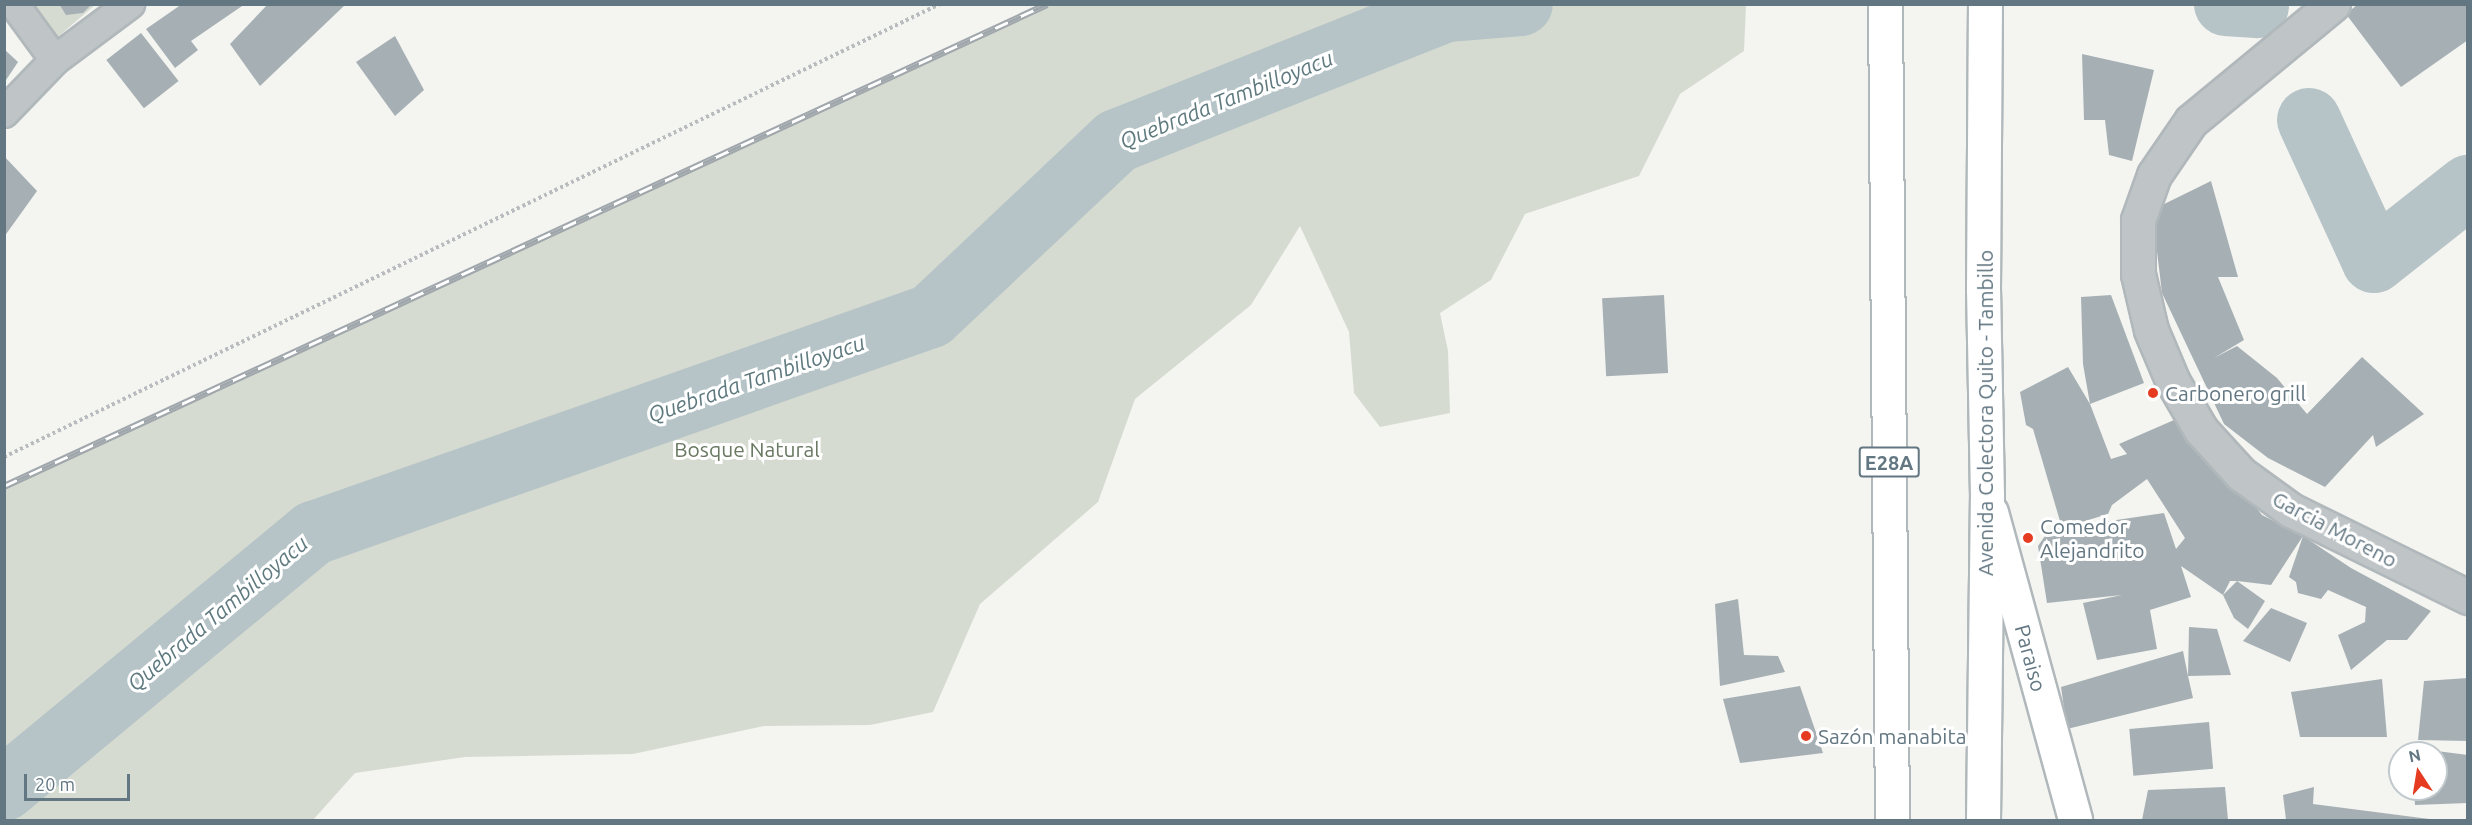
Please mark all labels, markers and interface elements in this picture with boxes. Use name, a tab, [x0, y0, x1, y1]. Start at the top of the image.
water label: Quebrada Tambilloyacu	[1115, 44, 1337, 154]
street label: Avenida Colectora Quito - Tambillo	[1972, 250, 1998, 576]
water label: Quebrada Tambilloyacu	[644, 328, 868, 428]
place label: Carbonero grill	[2165, 380, 2306, 406]
marker: Carbonero grill	[2146, 386, 2160, 400]
park label: Bosque Natural	[674, 436, 820, 462]
road number: E28A	[1858, 445, 1920, 479]
street label: Garcia Moreno	[2268, 486, 2402, 572]
place label: Comedor Alejandrito	[2040, 513, 2144, 563]
water label: Quebrada Tambilloyacu	[121, 530, 313, 696]
marker: Comedor Alejandrito	[2021, 531, 2035, 545]
street label: Paraiso	[2010, 622, 2052, 694]
place label: Sazón manabita	[1818, 723, 1966, 749]
marker: Sazón manabita	[1799, 729, 1813, 743]
north arrow	[2388, 741, 2448, 801]
text: N	[2407, 745, 2422, 765]
scale bar	[27, 762, 134, 800]
text: 20 m	[35, 774, 75, 794]

